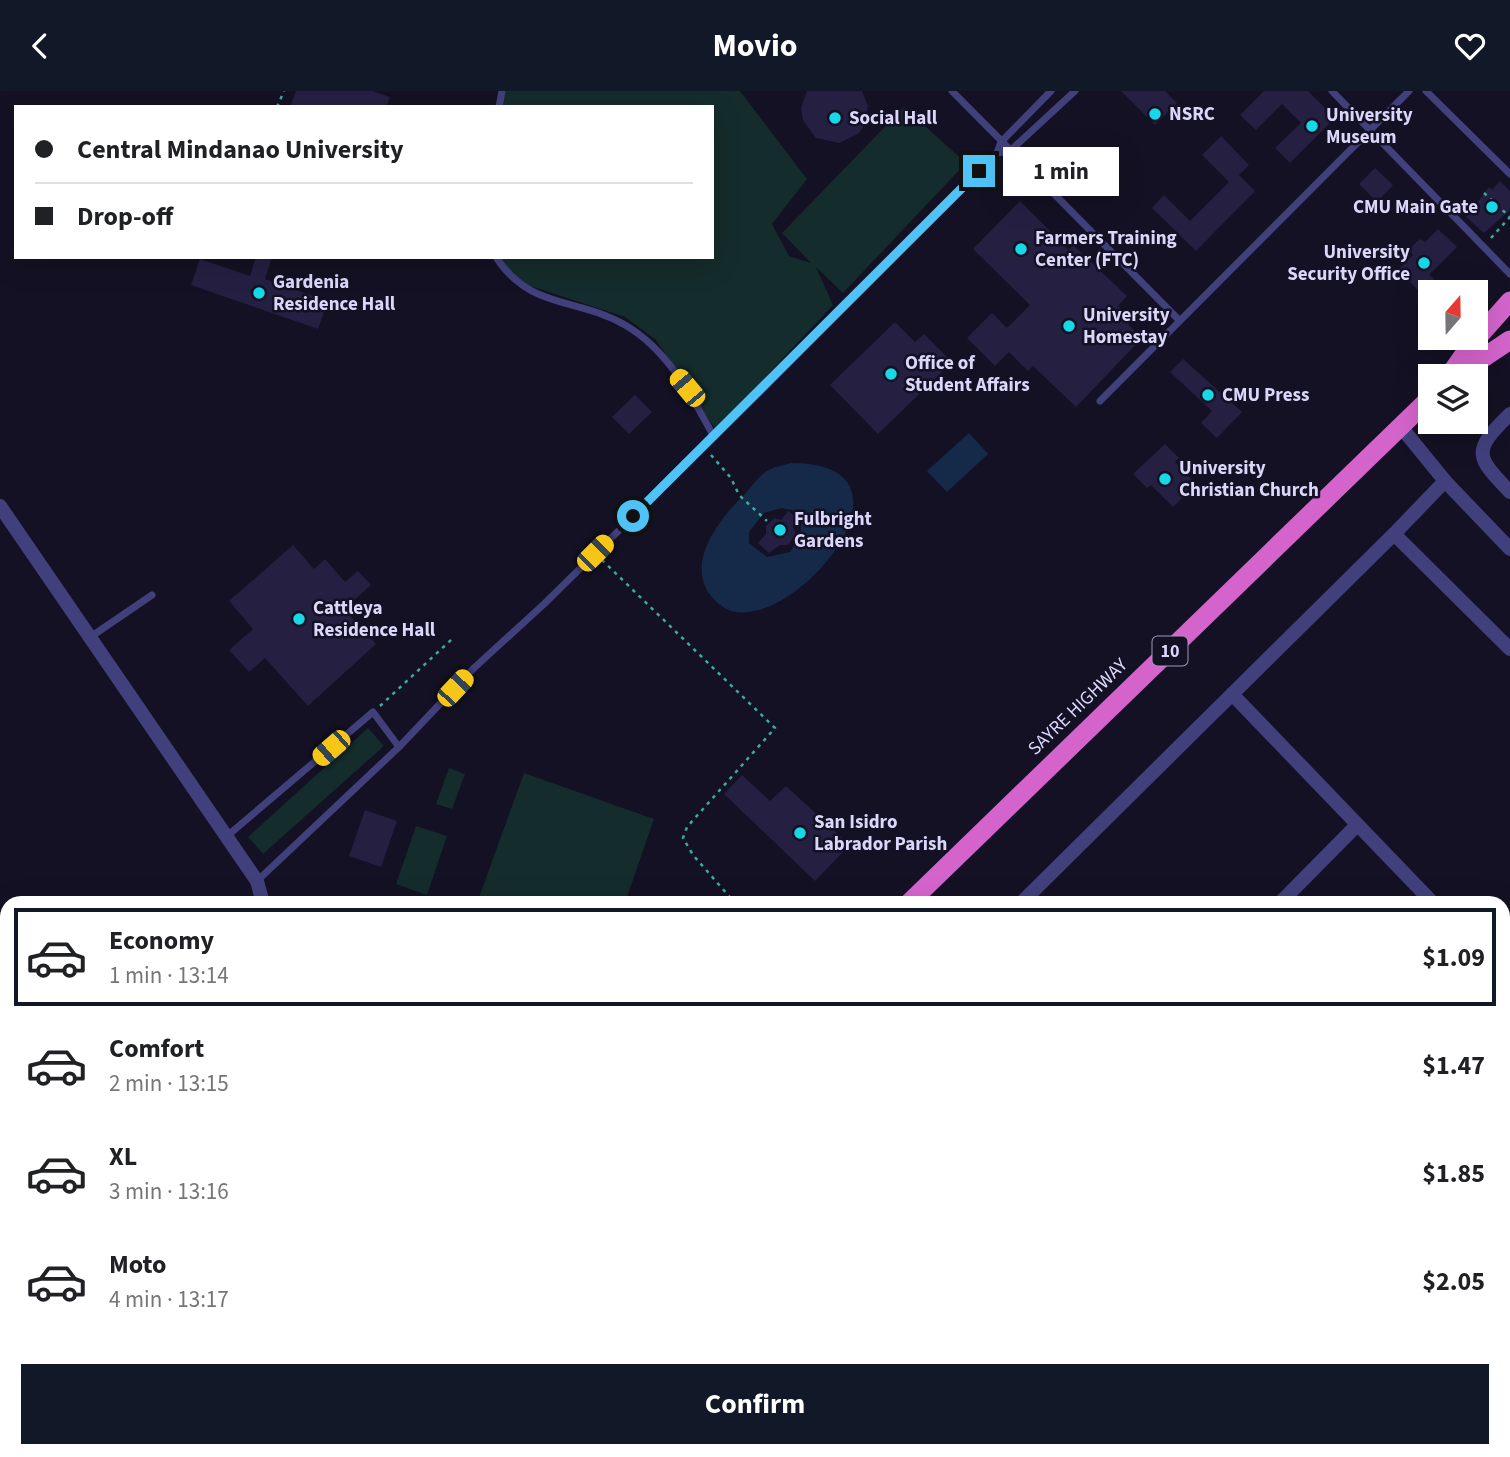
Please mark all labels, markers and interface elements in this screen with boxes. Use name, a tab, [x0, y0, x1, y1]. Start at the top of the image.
text: Movio	[712, 23, 798, 69]
icon: back	[21, 27, 59, 65]
icon: heart	[1451, 27, 1489, 65]
place label: NSRC	[1169, 101, 1215, 128]
place label: University Museum	[1326, 102, 1413, 151]
place label: Social Hall	[849, 105, 938, 132]
marker: NSRC	[1147, 106, 1163, 122]
marker: Social Hall	[827, 110, 843, 126]
marker: University Museum	[1304, 118, 1320, 134]
text: Central Mindanao University	[77, 131, 404, 168]
callout: 1 min	[1004, 147, 1119, 195]
route end	[963, 155, 995, 187]
text: 1 min	[1033, 155, 1089, 188]
place label: CMU Main Gate	[1353, 194, 1478, 221]
text: Drop-off	[77, 198, 173, 235]
marker: CMU Main Gate	[1484, 199, 1500, 215]
place label: Farmers Training Center (FTC)	[1035, 225, 1177, 274]
place label: University Security Office	[1287, 239, 1410, 288]
marker: Farmers Training Center (FTC)	[1013, 241, 1029, 257]
marker: University Security Office	[1416, 255, 1432, 271]
place label: Gardenia Residence Hall	[273, 269, 396, 318]
north arrow	[1418, 280, 1488, 350]
map controls	[1418, 280, 1488, 434]
marker: Gardenia Residence Hall	[251, 285, 267, 301]
place label: University Homestay	[1083, 302, 1170, 351]
marker: University Homestay	[1061, 318, 1077, 334]
place label: Office of Student Affairs	[905, 350, 1030, 399]
button: layers	[1418, 364, 1488, 434]
car	[666, 365, 709, 411]
marker: Office of Student Affairs	[883, 366, 899, 382]
place label: CMU Press	[1222, 382, 1309, 409]
marker: CMU Press	[1200, 387, 1216, 403]
place label: University Christian Church	[1179, 455, 1319, 504]
marker: University Christian Church	[1157, 471, 1173, 487]
route start	[617, 500, 649, 532]
place label: Fulbright Gardens	[794, 506, 872, 555]
marker: Fulbright Gardens	[772, 522, 788, 538]
car	[573, 531, 618, 575]
place label: Cattleya Residence Hall	[313, 595, 436, 644]
marker: Cattleya Residence Hall	[291, 611, 307, 627]
road number: 10	[1152, 637, 1188, 665]
street label: SAYRE HIGHWAY	[1022, 652, 1135, 762]
car	[433, 665, 478, 711]
car	[309, 726, 354, 770]
place label: San Isidro Labrador Parish	[814, 809, 947, 858]
marker: San Isidro Labrador Parish	[792, 825, 808, 841]
text: Economy	[109, 922, 214, 959]
icon: car	[25, 926, 88, 989]
text: $1.09	[1422, 939, 1485, 976]
text: 1 min · 13:14	[109, 959, 229, 992]
text: Comfort	[109, 1030, 204, 1067]
icon: car	[25, 1034, 88, 1097]
text: $1.47	[1422, 1047, 1485, 1084]
text: 2 min · 13:15	[109, 1067, 229, 1100]
text: XL	[109, 1138, 137, 1175]
icon: car	[25, 1142, 88, 1205]
text: $1.85	[1422, 1155, 1485, 1192]
text: 3 min · 13:16	[109, 1175, 229, 1208]
text: Moto	[109, 1246, 166, 1283]
icon: car	[25, 1250, 88, 1313]
text: $2.05	[1422, 1263, 1485, 1300]
text: 4 min · 13:17	[109, 1283, 229, 1316]
button: Confirm	[21, 1364, 1489, 1444]

